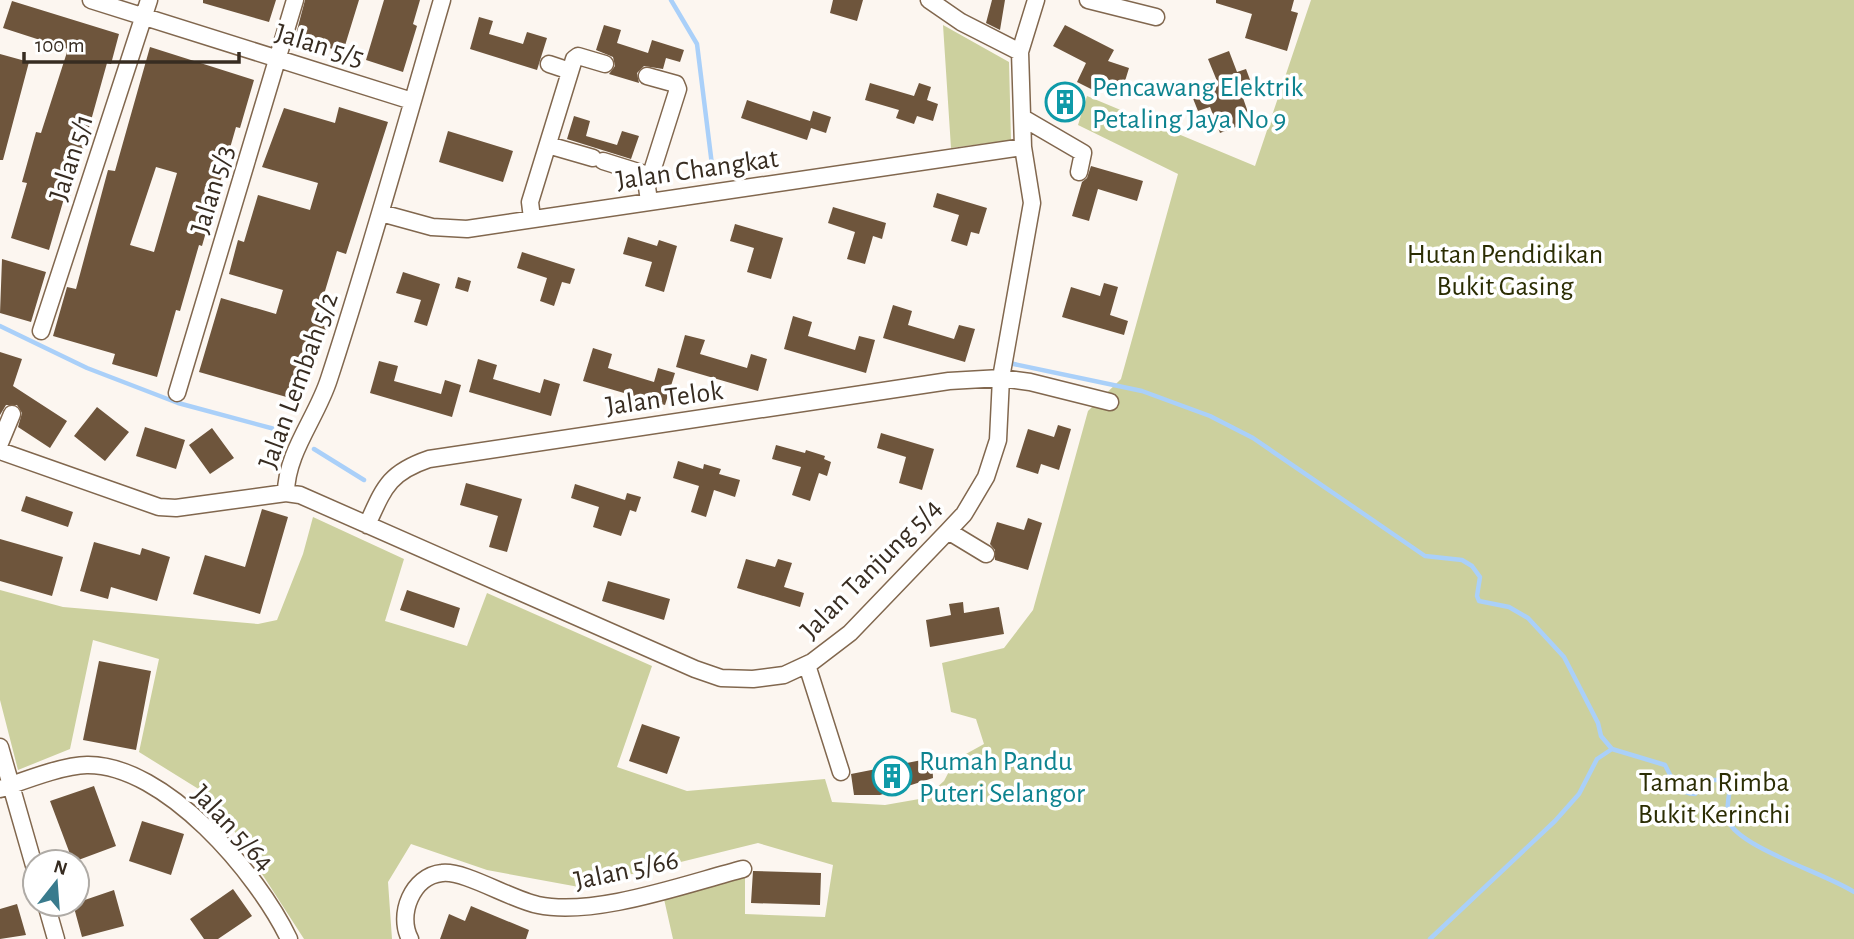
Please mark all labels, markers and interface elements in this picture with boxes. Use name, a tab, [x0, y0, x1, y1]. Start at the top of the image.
street label: Jalan 5/5	[272, 19, 367, 73]
scale bar	[24, 21, 240, 65]
text: 100 m	[35, 35, 85, 56]
place label: Pencawang Elektrik Petaling Jaya No 9	[1092, 74, 1303, 134]
building icon: Pencawang Elektrik Petaling Jaya No 9	[1044, 81, 1086, 123]
street label: Jalan 5/1	[45, 111, 99, 204]
street label: Jalan 5/3	[186, 142, 240, 237]
street label: Jalan Changkat	[614, 145, 780, 195]
park label: Hutan Pendidikan Bukit Gasing	[1407, 241, 1603, 301]
street label: Jalan Lembah 5/2	[254, 289, 344, 473]
street label: Jalan Telok	[604, 377, 725, 421]
street label: Jalan Tanjung 5/4	[796, 494, 947, 645]
place label: Rumah Pandu Puteri Selangor	[919, 748, 1085, 808]
building icon: Rumah Pandu Puteri Selangor	[871, 755, 913, 797]
park label: Taman Rimba Bukit Kerinchi	[1638, 769, 1790, 829]
street label: Jalan 5/64	[186, 780, 279, 877]
street label: Jalan 5/66	[572, 846, 681, 896]
north arrow	[21, 848, 91, 918]
text: N	[51, 857, 70, 879]

